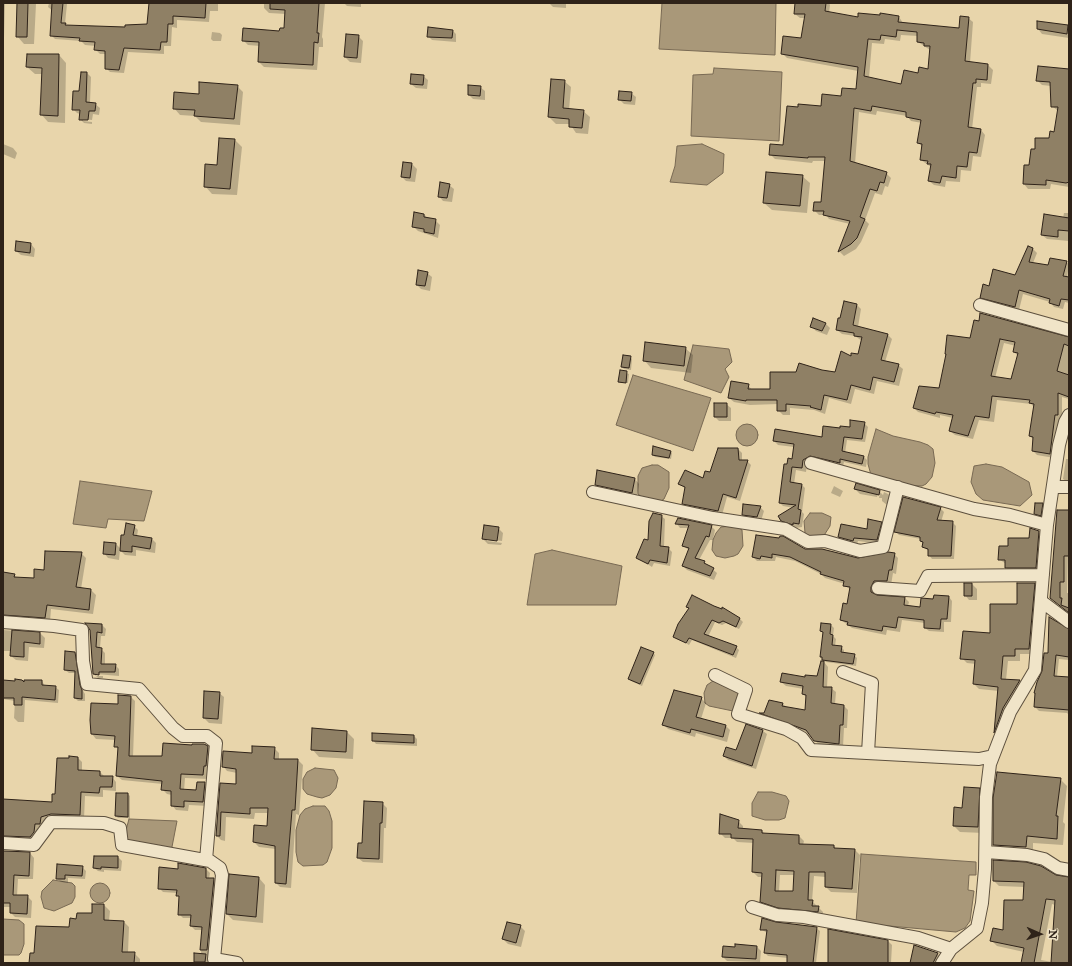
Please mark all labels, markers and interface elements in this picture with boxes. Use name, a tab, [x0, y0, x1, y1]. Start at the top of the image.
north arrow	[1020, 914, 1060, 954]
text: N	[1046, 930, 1059, 939]

